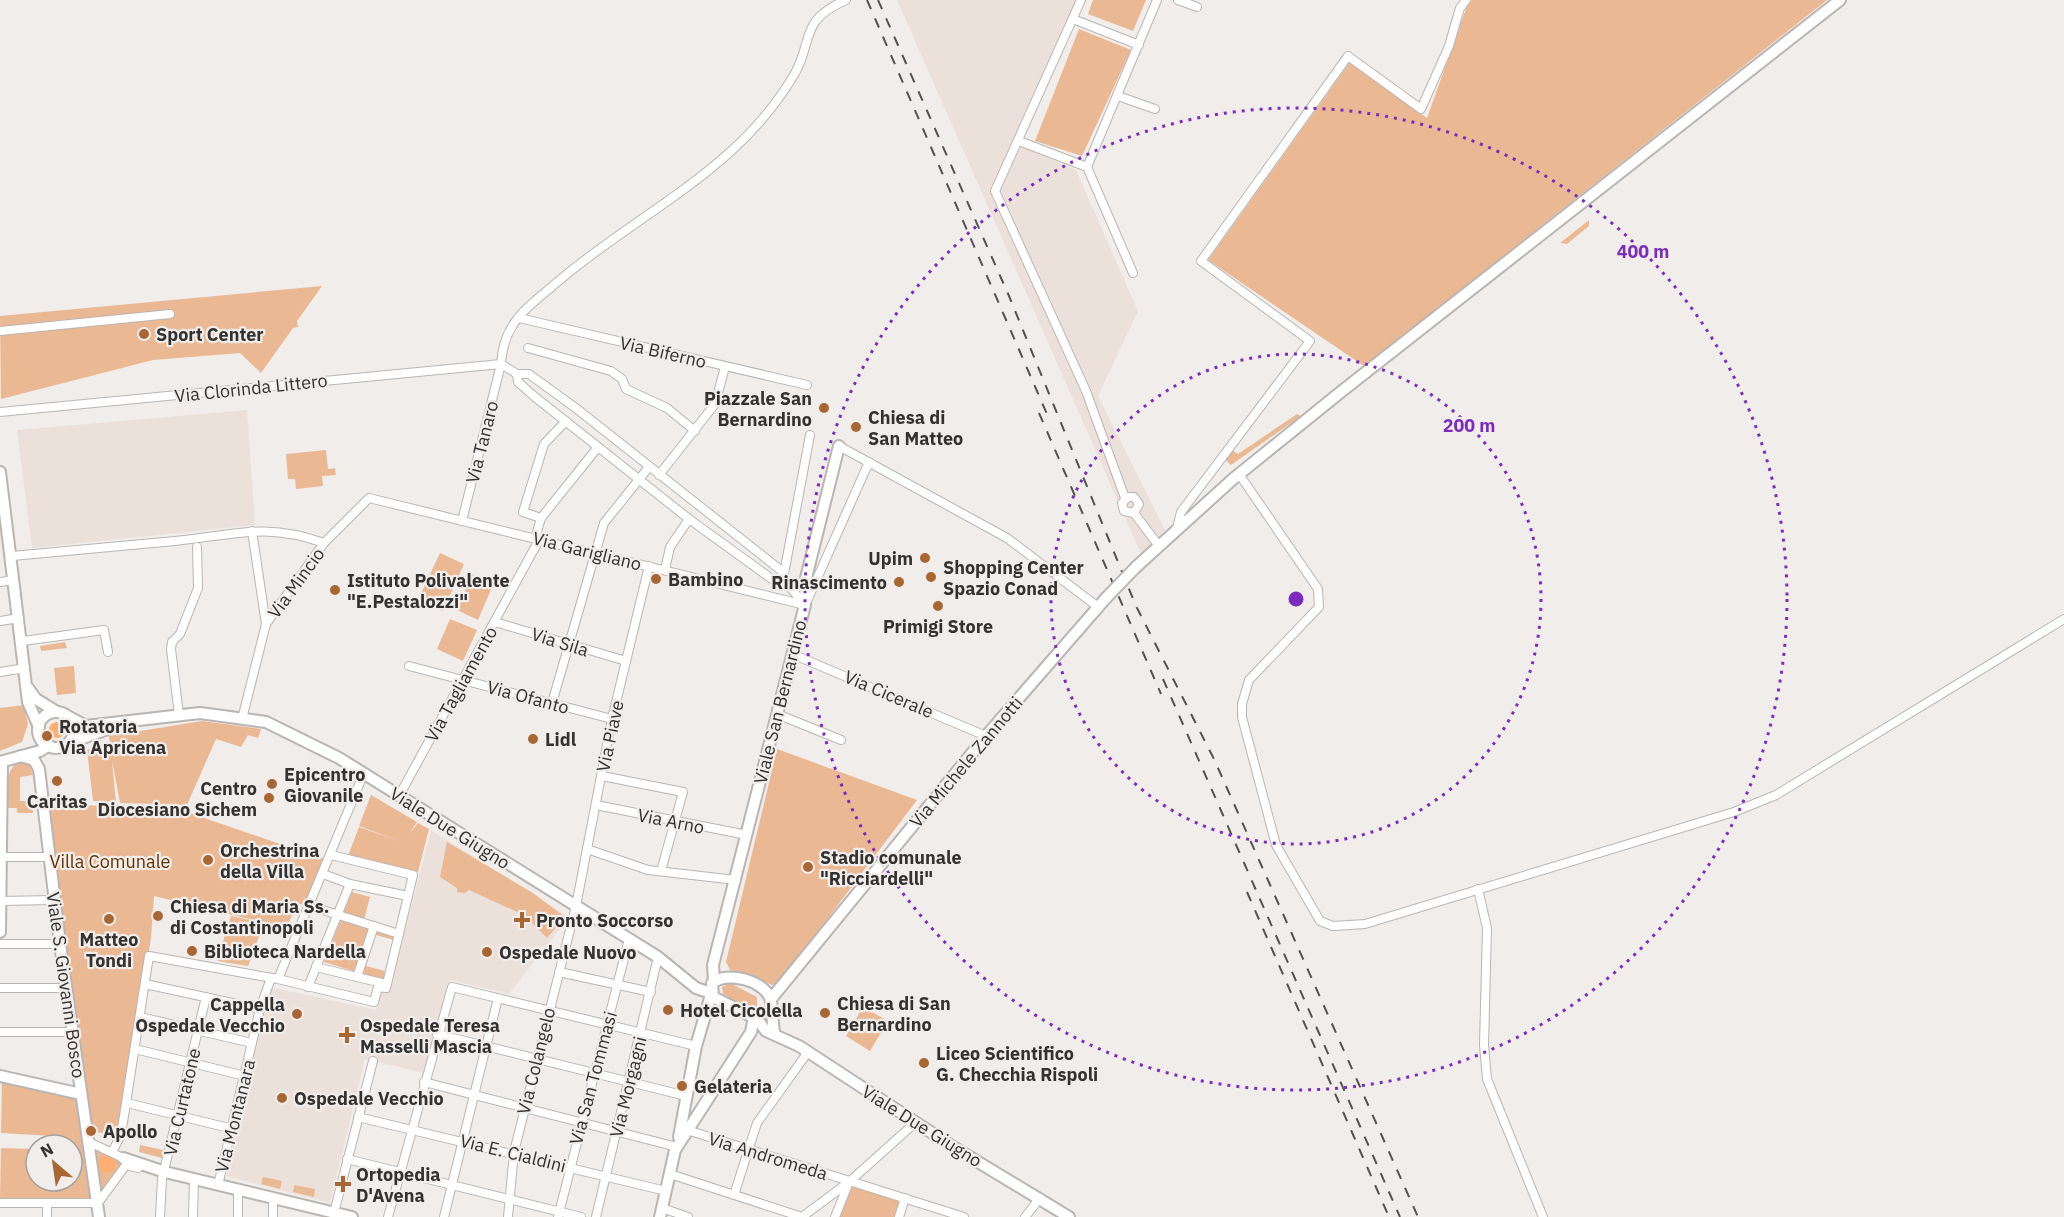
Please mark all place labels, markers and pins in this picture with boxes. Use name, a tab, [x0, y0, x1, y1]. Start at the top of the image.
place label: Sport Center	[156, 323, 264, 346]
marker: Sport Center	[137, 327, 151, 341]
place label: Piazzale San Bernardino	[704, 387, 812, 431]
marker: Piazzale San Bernardino	[817, 401, 831, 415]
place label: Chiesa di San Matteo	[868, 406, 963, 450]
marker: Chiesa di San Matteo	[849, 420, 863, 434]
place label: Upim	[868, 547, 913, 570]
marker: Upim	[918, 551, 932, 565]
place label: Shopping Center Spazio Conad	[943, 556, 1084, 600]
place label: Bambino	[668, 568, 743, 591]
place label: Istituto Polivalente "E.Pestalozzi"	[347, 569, 510, 613]
marker: Shopping Center Spazio Conad	[924, 570, 938, 584]
place label: Rinascimento	[771, 571, 887, 594]
marker: Bambino	[649, 572, 663, 586]
marker: Rinascimento	[892, 575, 906, 589]
marker: Istituto Polivalente "E.Pestalozzi"	[328, 583, 342, 597]
centre of rings	[1286, 589, 1306, 609]
marker: Primigi Store	[931, 599, 945, 613]
place label: Primigi Store	[883, 615, 993, 638]
place label: Rotatoria Via Apricena	[59, 715, 166, 759]
place label: Lidl	[545, 728, 577, 751]
marker: Rotatoria Via Apricena	[40, 729, 54, 743]
marker: Lidl	[526, 732, 540, 746]
place label: Epicentro Giovanile	[284, 763, 365, 807]
marker: Caritas	[50, 774, 64, 788]
place label: Centro Diocesiano Sichem	[98, 777, 257, 821]
marker: Epicentro Giovanile	[265, 777, 279, 791]
place label: Caritas	[27, 790, 87, 813]
marker: Centro Diocesiano Sichem	[262, 791, 276, 805]
place label: Orchestrina della Villa	[220, 839, 319, 883]
place label: Stadio comunale "Ricciardelli"	[820, 846, 962, 890]
marker: Orchestrina della Villa	[201, 853, 215, 867]
marker: Stadio comunale "Ricciardelli"	[801, 860, 815, 874]
place label: Chiesa di Maria Ss. di Costantinopoli	[170, 895, 329, 939]
marker: Chiesa di Maria Ss. di Costantinopoli	[151, 909, 165, 923]
place label: Pronto Soccorso	[536, 909, 673, 932]
marker: Pronto Soccorso	[513, 911, 531, 929]
marker: Matteo Tondi	[102, 912, 116, 926]
place label: Matteo Tondi	[80, 928, 138, 972]
place label: Biblioteca Nardella	[204, 940, 366, 963]
place label: Ospedale Nuovo	[499, 941, 636, 964]
marker: Biblioteca Nardella	[185, 944, 199, 958]
marker: Ospedale Nuovo	[480, 945, 494, 959]
place label: Chiesa di San Bernardino	[837, 992, 951, 1036]
place label: Cappella Ospedale Vecchio	[135, 993, 285, 1037]
place label: Hotel Cicolella	[680, 999, 803, 1022]
marker: Hotel Cicolella	[661, 1003, 675, 1017]
marker: Chiesa di San Bernardino	[818, 1006, 832, 1020]
marker: Cappella Ospedale Vecchio	[290, 1007, 304, 1021]
place label: Ospedale Teresa Masselli Mascia	[360, 1014, 500, 1058]
marker: Ospedale Teresa Masselli Mascia	[338, 1026, 356, 1044]
place label: Liceo Scientifico G. Checchia Rispoli	[936, 1042, 1098, 1086]
marker: Liceo Scientifico G. Checchia Rispoli	[917, 1056, 931, 1070]
place label: Gelateria	[694, 1075, 772, 1098]
marker: Gelateria	[675, 1079, 689, 1093]
place label: Ospedale Vecchio	[294, 1087, 444, 1110]
marker: Ospedale Vecchio	[275, 1091, 289, 1105]
place label: Apollo	[103, 1120, 157, 1143]
marker: Apollo	[84, 1124, 98, 1138]
place label: Ortopedia D'Avena	[356, 1163, 441, 1207]
marker: Ortopedia D'Avena	[334, 1175, 352, 1193]

